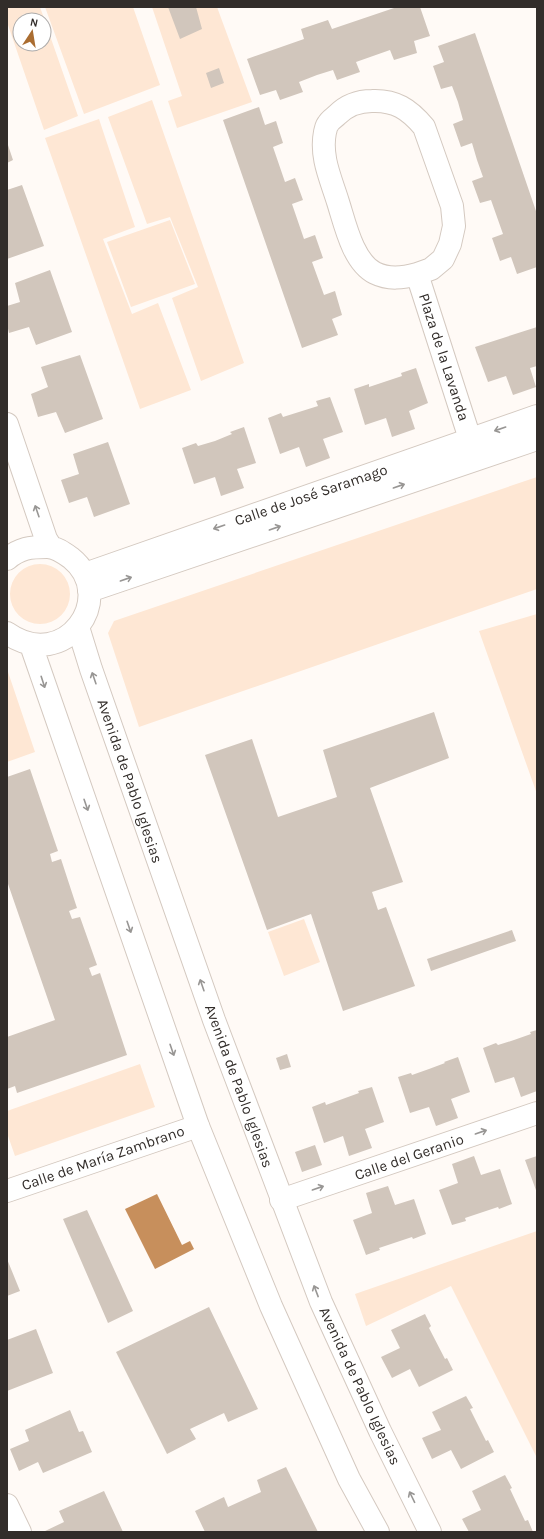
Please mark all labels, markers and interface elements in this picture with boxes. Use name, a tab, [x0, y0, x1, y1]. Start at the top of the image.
north arrow	[12, 12, 52, 52]
text: N	[29, 16, 39, 30]
street label: Plaza de la Lavanda	[415, 291, 473, 423]
one-way arrow	[495, 425, 507, 433]
street label: Calle de José Saramago	[232, 460, 390, 530]
one-way arrow	[392, 482, 405, 489]
one-way arrow	[33, 505, 40, 518]
one-way arrow	[212, 524, 225, 531]
one-way arrow	[269, 524, 282, 531]
one-way arrow	[119, 575, 132, 582]
one-way arrow	[90, 671, 97, 684]
one-way arrow	[40, 675, 47, 688]
street label: Avenida de Pablo Iglesias	[93, 697, 167, 865]
one-way arrow	[83, 798, 90, 811]
one-way arrow	[126, 921, 133, 934]
one-way arrow	[198, 979, 205, 992]
street label: Avenida de Pablo Iglesias	[201, 1002, 277, 1170]
one-way arrow	[168, 1044, 176, 1056]
street label: Calle de María Zambrano	[19, 1122, 187, 1194]
one-way arrow	[474, 1128, 487, 1135]
street label: Calle del Geranio	[352, 1130, 466, 1184]
one-way arrow	[312, 1184, 325, 1191]
one-way arrow	[312, 1285, 320, 1297]
street label: Avenida de Pablo Iglesias	[315, 1304, 405, 1468]
one-way arrow	[408, 1492, 415, 1504]

